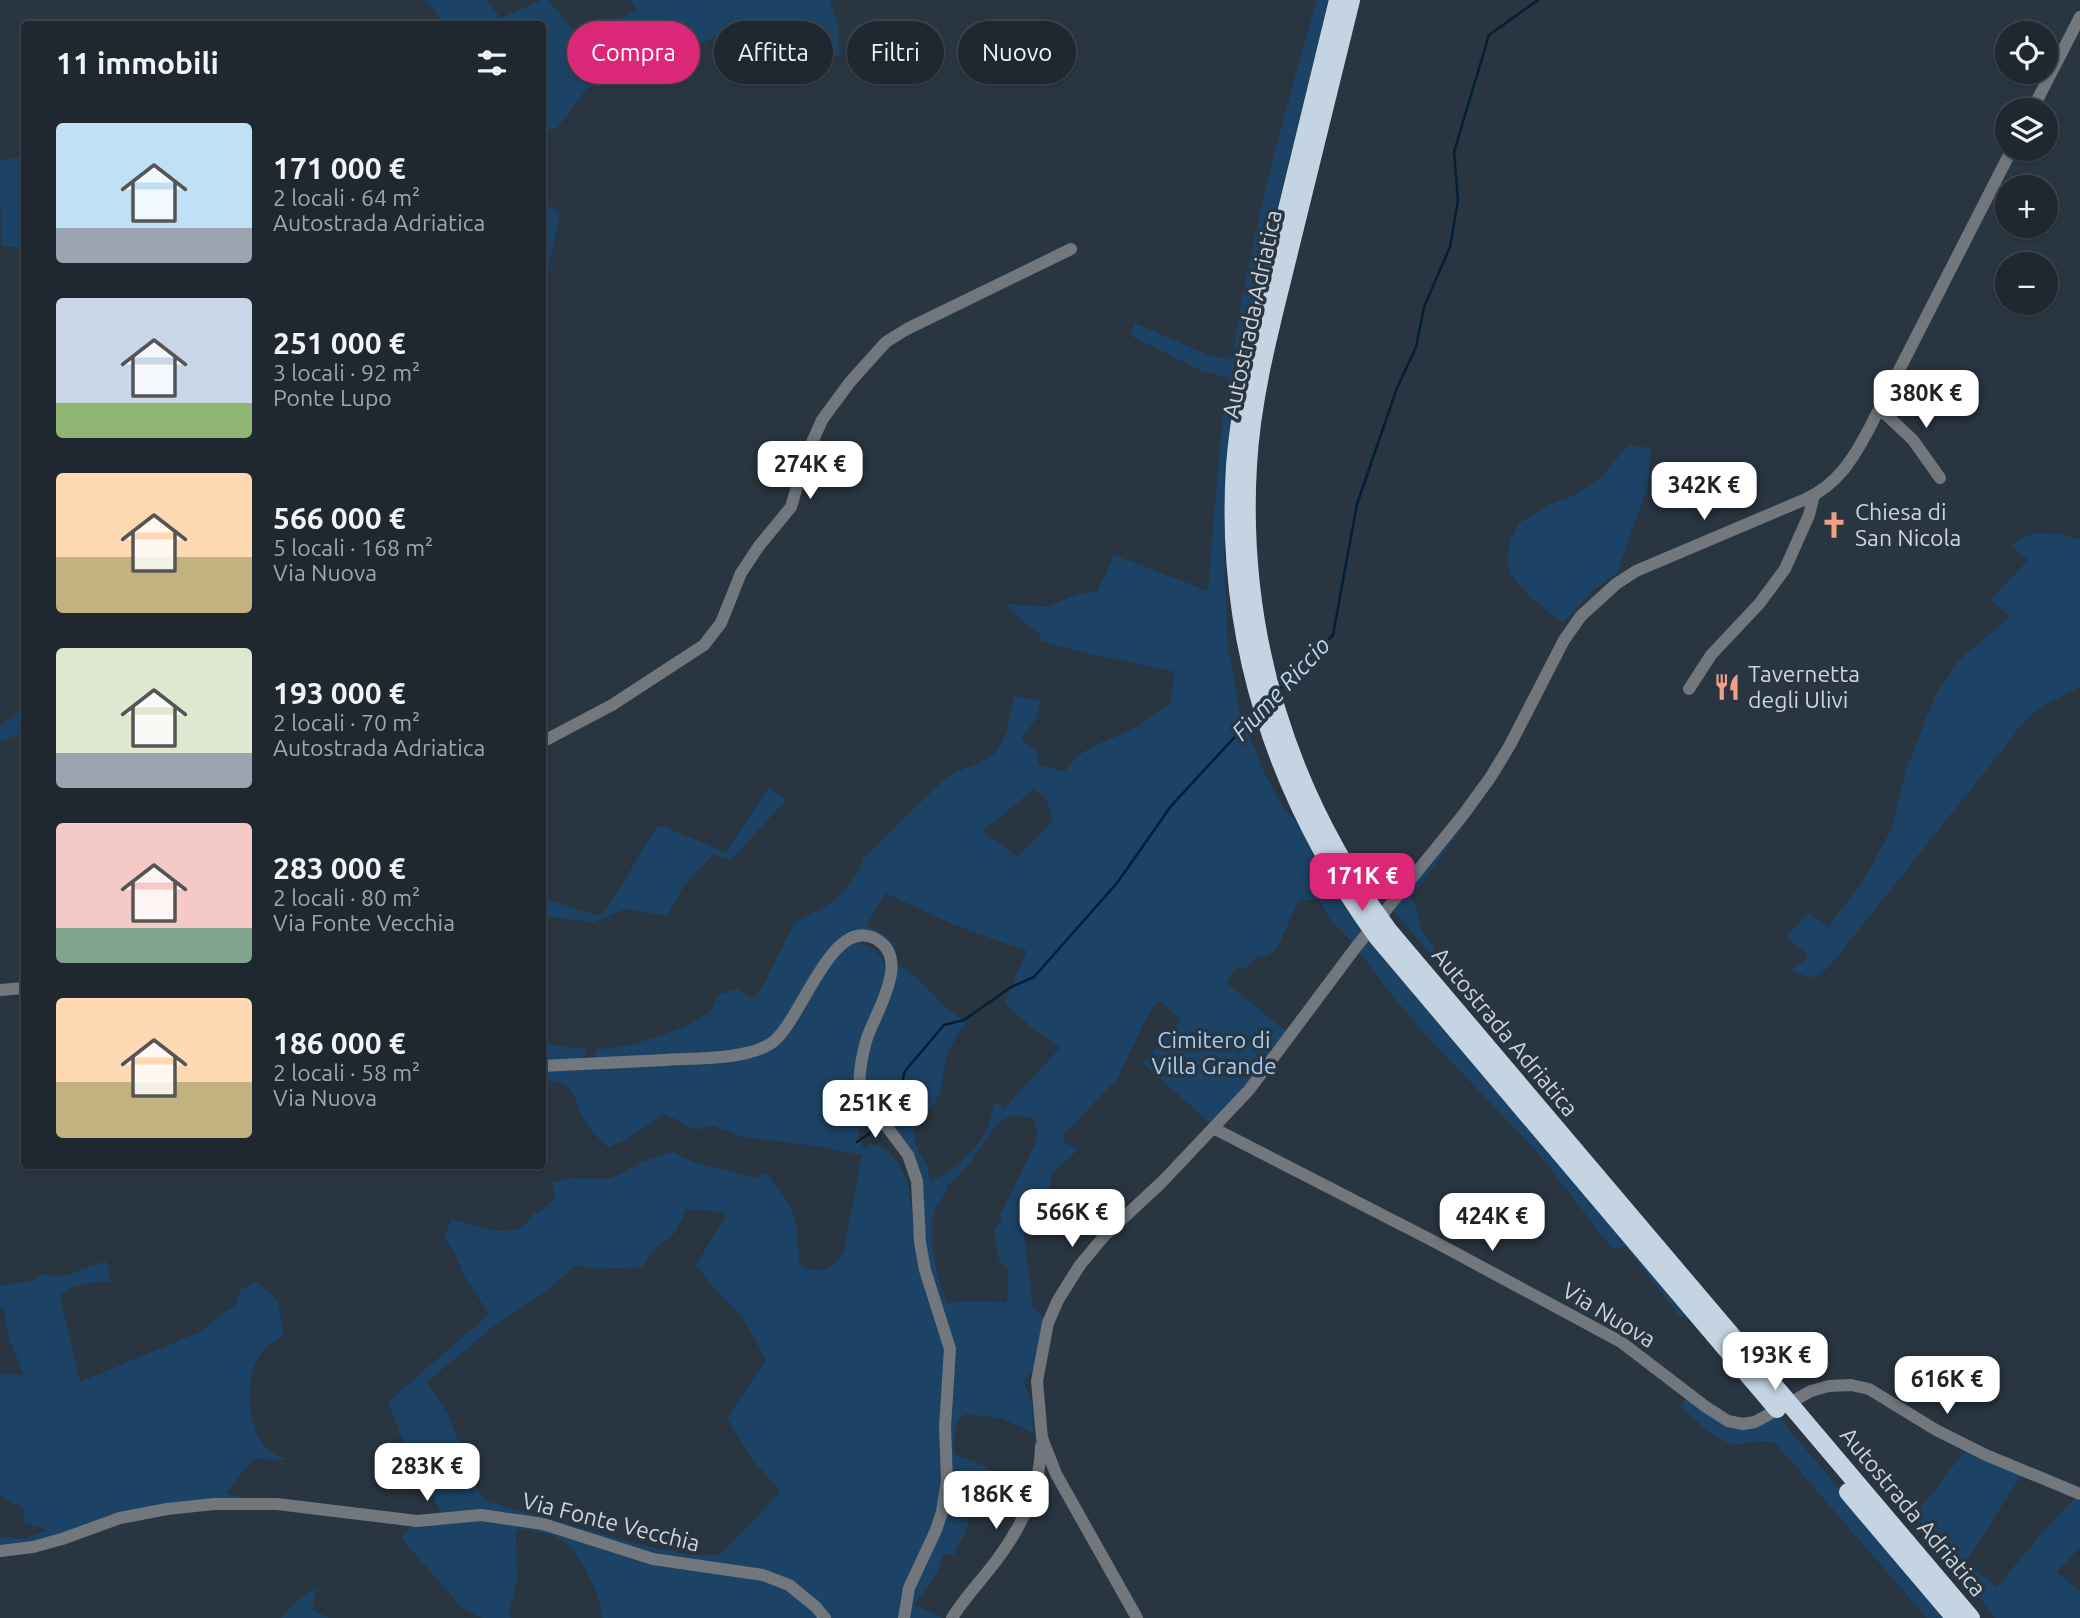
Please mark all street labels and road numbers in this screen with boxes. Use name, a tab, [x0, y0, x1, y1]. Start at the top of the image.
street label: Autostrada Adriatica	[1217, 208, 1286, 420]
street label: Autostrada Adriatica	[1428, 942, 1583, 1121]
street label: Via Nuova	[1558, 1277, 1660, 1352]
street label: Autostrada Adriatica	[1836, 1422, 1991, 1601]
street label: Via Fonte Vecchia	[520, 1487, 702, 1556]

